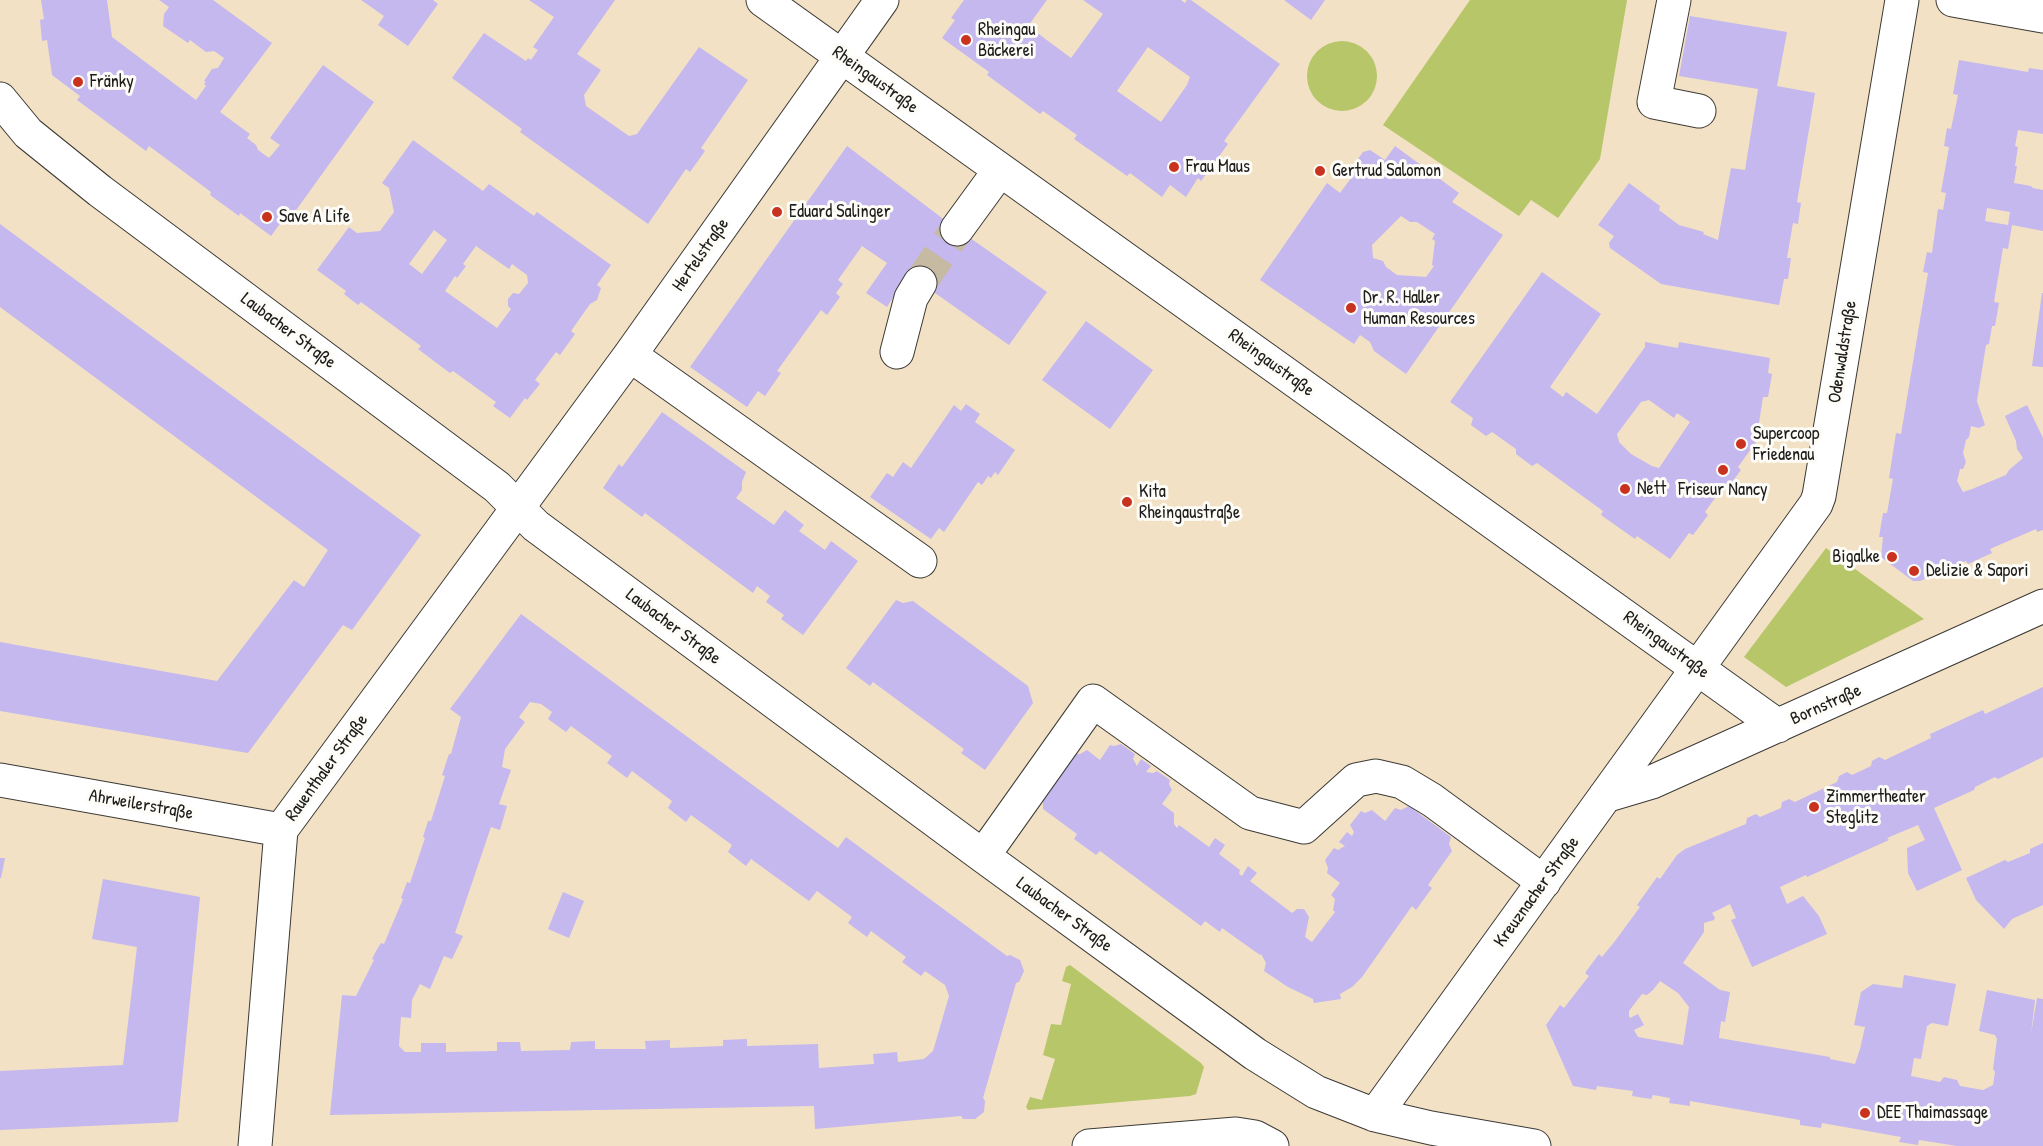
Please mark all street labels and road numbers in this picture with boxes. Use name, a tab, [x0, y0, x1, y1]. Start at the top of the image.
street label: Rheingaustraße	[828, 42, 922, 118]
street label: Hertelstraße	[668, 214, 734, 296]
street label: Laubacher Straße	[236, 288, 340, 374]
street label: Odenwaldstraße	[1824, 299, 1862, 405]
street label: Rheingaustraße	[1224, 325, 1318, 401]
street label: Laubacher Straße	[621, 584, 725, 670]
street label: Rheingaustraße	[1619, 607, 1713, 683]
street label: Bornstraße	[1787, 680, 1865, 730]
street label: Rauenthaler Straße	[281, 710, 373, 826]
street label: Ahrweilerstraße	[87, 785, 195, 825]
street label: Kreuznacher Straße	[1490, 832, 1584, 952]
street label: Laubacher Straße	[1012, 873, 1116, 957]

